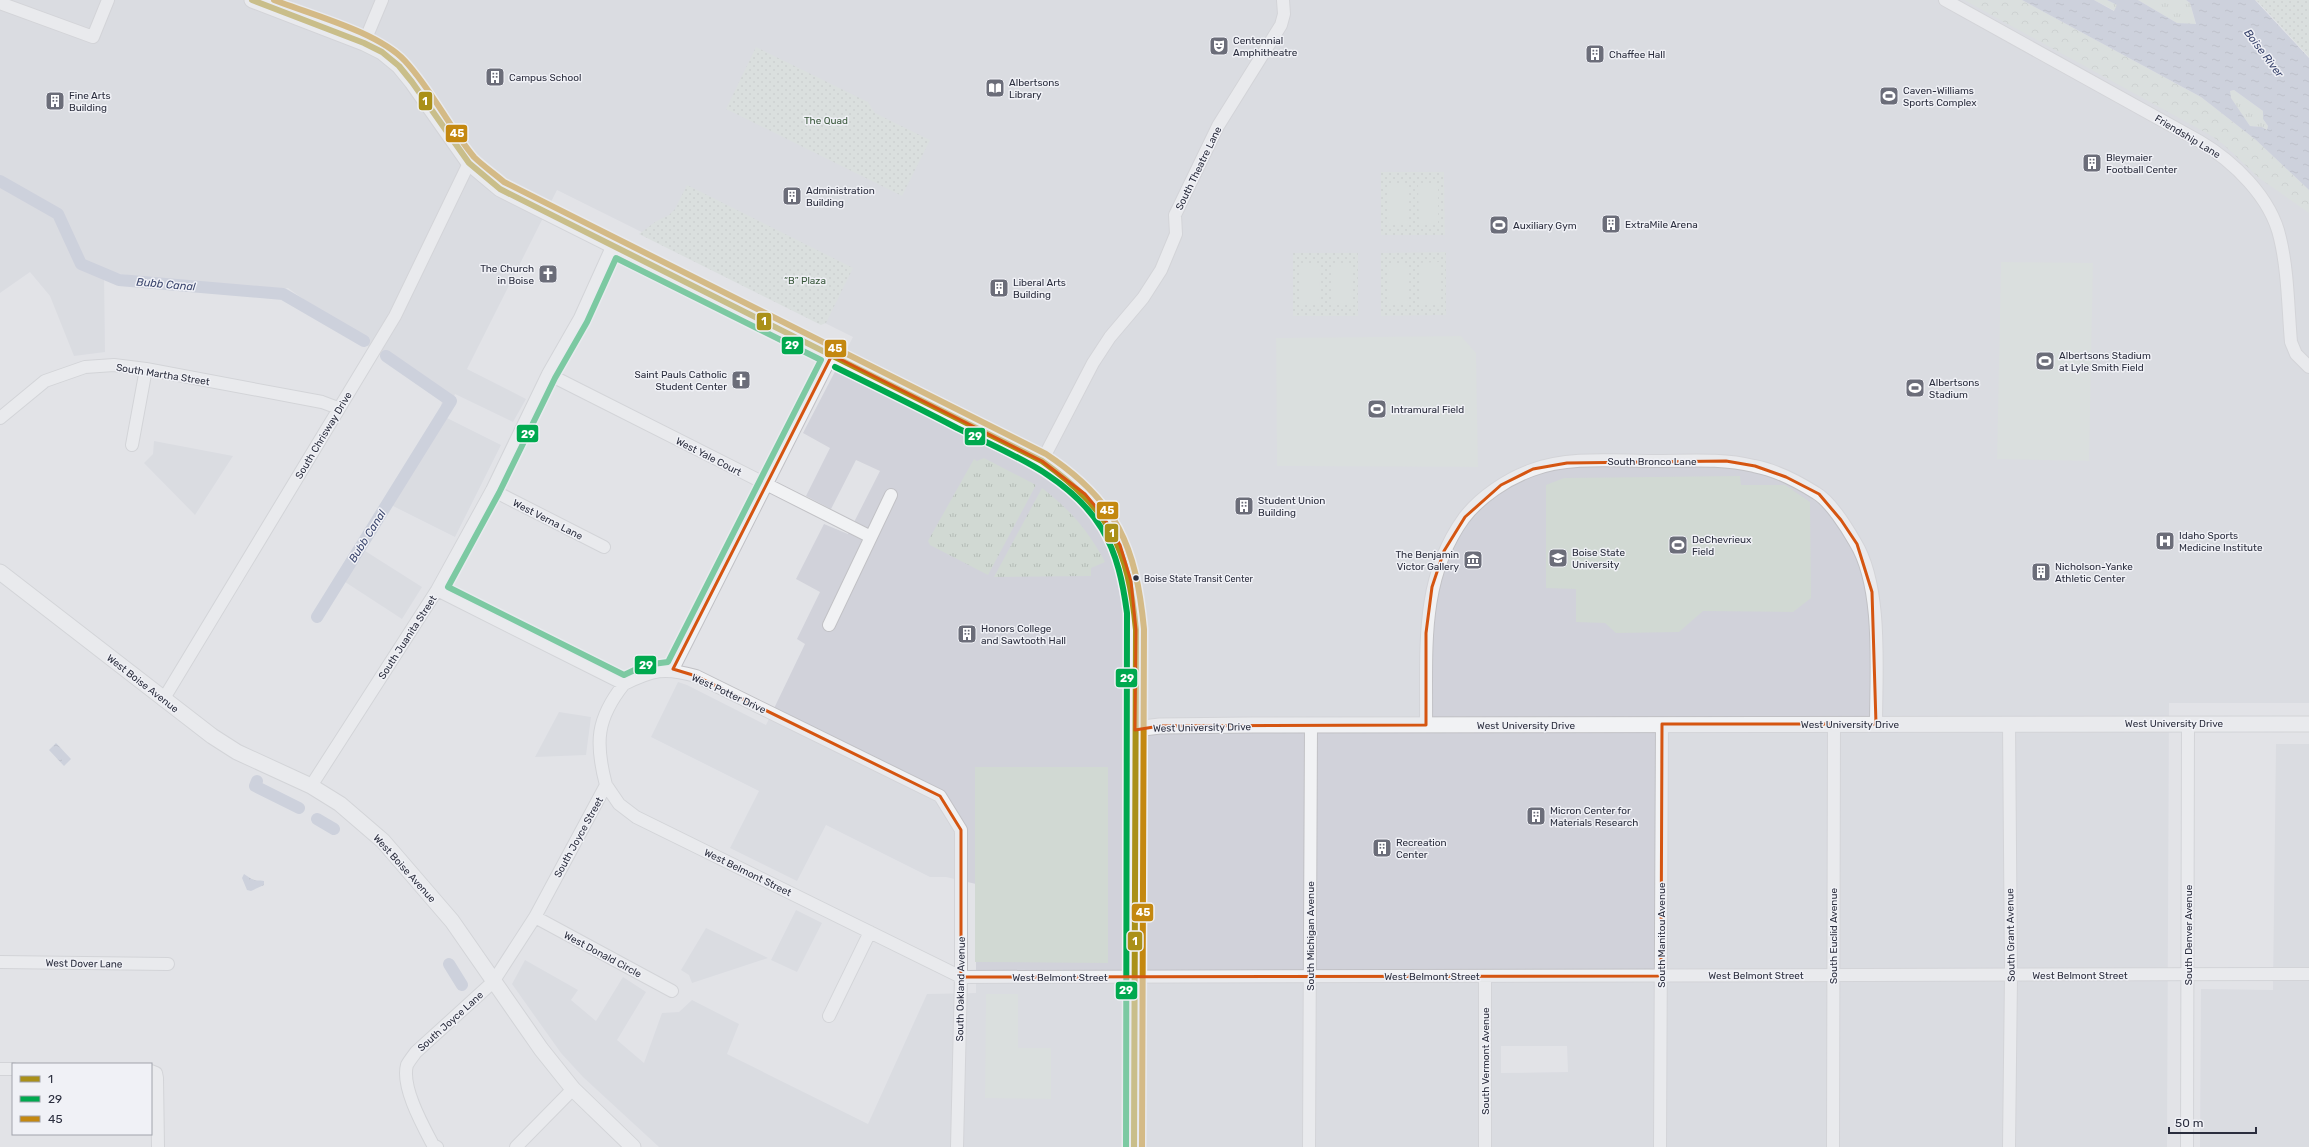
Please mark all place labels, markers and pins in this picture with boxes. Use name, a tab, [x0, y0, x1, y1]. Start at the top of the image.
theatre icon: Centennial Amphitheatre	[1208, 35, 1230, 57]
place label: Centennial Amphitheatre	[1233, 35, 1298, 59]
building icon: Chaffee Hall	[1584, 43, 1606, 65]
place label: Chaffee Hall	[1609, 49, 1665, 61]
building icon: Campus School	[484, 66, 506, 88]
place label: Campus School	[509, 72, 581, 84]
library icon: Albertsons Library	[984, 77, 1006, 99]
place label: Albertsons Library	[1009, 77, 1059, 101]
sports icon: Caven-Williams Sports Complex	[1878, 85, 1900, 107]
place label: Caven-Williams Sports Complex	[1903, 85, 1977, 109]
building icon: Fine Arts Building	[44, 90, 66, 112]
place label: Fine Arts Building	[69, 90, 111, 114]
building icon: Bleymaier Football Center	[2081, 152, 2103, 174]
place label: Bleymaier Football Center	[2106, 152, 2178, 176]
building icon: Administration Building	[781, 185, 803, 207]
place label: Administration Building	[806, 185, 875, 209]
building icon: ExtraMile Arena	[1600, 213, 1622, 235]
sports icon: Auxiliary Gym	[1488, 214, 1510, 236]
place label: ExtraMile Arena	[1625, 219, 1698, 231]
place label: Auxiliary Gym	[1513, 220, 1577, 232]
place label: The Church in Boise	[480, 263, 534, 287]
church icon: The Church in Boise	[537, 263, 559, 285]
building icon: Liberal Arts Building	[988, 277, 1010, 299]
place label: Liberal Arts Building	[1013, 277, 1066, 301]
sports icon: Albertsons Stadium at Lyle Smith Field	[2034, 350, 2056, 372]
place label: Albertsons Stadium at Lyle Smith Field	[2059, 350, 2151, 374]
place label: Saint Pauls Catholic Student Center	[634, 369, 727, 393]
church icon: Saint Pauls Catholic Student Center	[730, 369, 752, 391]
sports icon: Albertsons Stadium	[1904, 377, 1926, 399]
place label: Albertsons Stadium	[1929, 377, 1979, 401]
sports icon: Intramural Field	[1366, 398, 1388, 420]
place label: Intramural Field	[1391, 404, 1464, 416]
building icon: Student Union Building	[1233, 495, 1255, 517]
place label: Student Union Building	[1258, 495, 1325, 519]
hospital icon: Idaho Sports Medicine Institute	[2154, 530, 2176, 552]
place label: Idaho Sports Medicine Institute	[2179, 530, 2263, 554]
sports icon: DeChevrieux Field	[1667, 534, 1689, 556]
place label: DeChevrieux Field	[1692, 534, 1752, 558]
school or university icon: Boise State University	[1547, 547, 1569, 569]
place label: Boise State University	[1572, 547, 1626, 571]
place label: The Benjamin Victor Gallery	[1396, 549, 1459, 573]
museum icon: The Benjamin Victor Gallery	[1462, 549, 1484, 571]
building icon: Nicholson-Yanke Athletic Center	[2030, 561, 2052, 583]
place label: Nicholson-Yanke Athletic Center	[2055, 561, 2133, 585]
marker: Boise State Transit Center	[1131, 573, 1141, 583]
place label: Boise State Transit Center	[1144, 574, 1253, 584]
building icon: Honors College and Sawtooth Hall	[956, 623, 978, 645]
place label: Honors College and Sawtooth Hall	[981, 623, 1066, 647]
building icon: Micron Center for Materials Research	[1525, 805, 1547, 827]
place label: Micron Center for Materials Research	[1550, 805, 1638, 829]
building icon: Recreation Center	[1371, 837, 1393, 859]
place label: Recreation Center	[1396, 837, 1447, 861]

